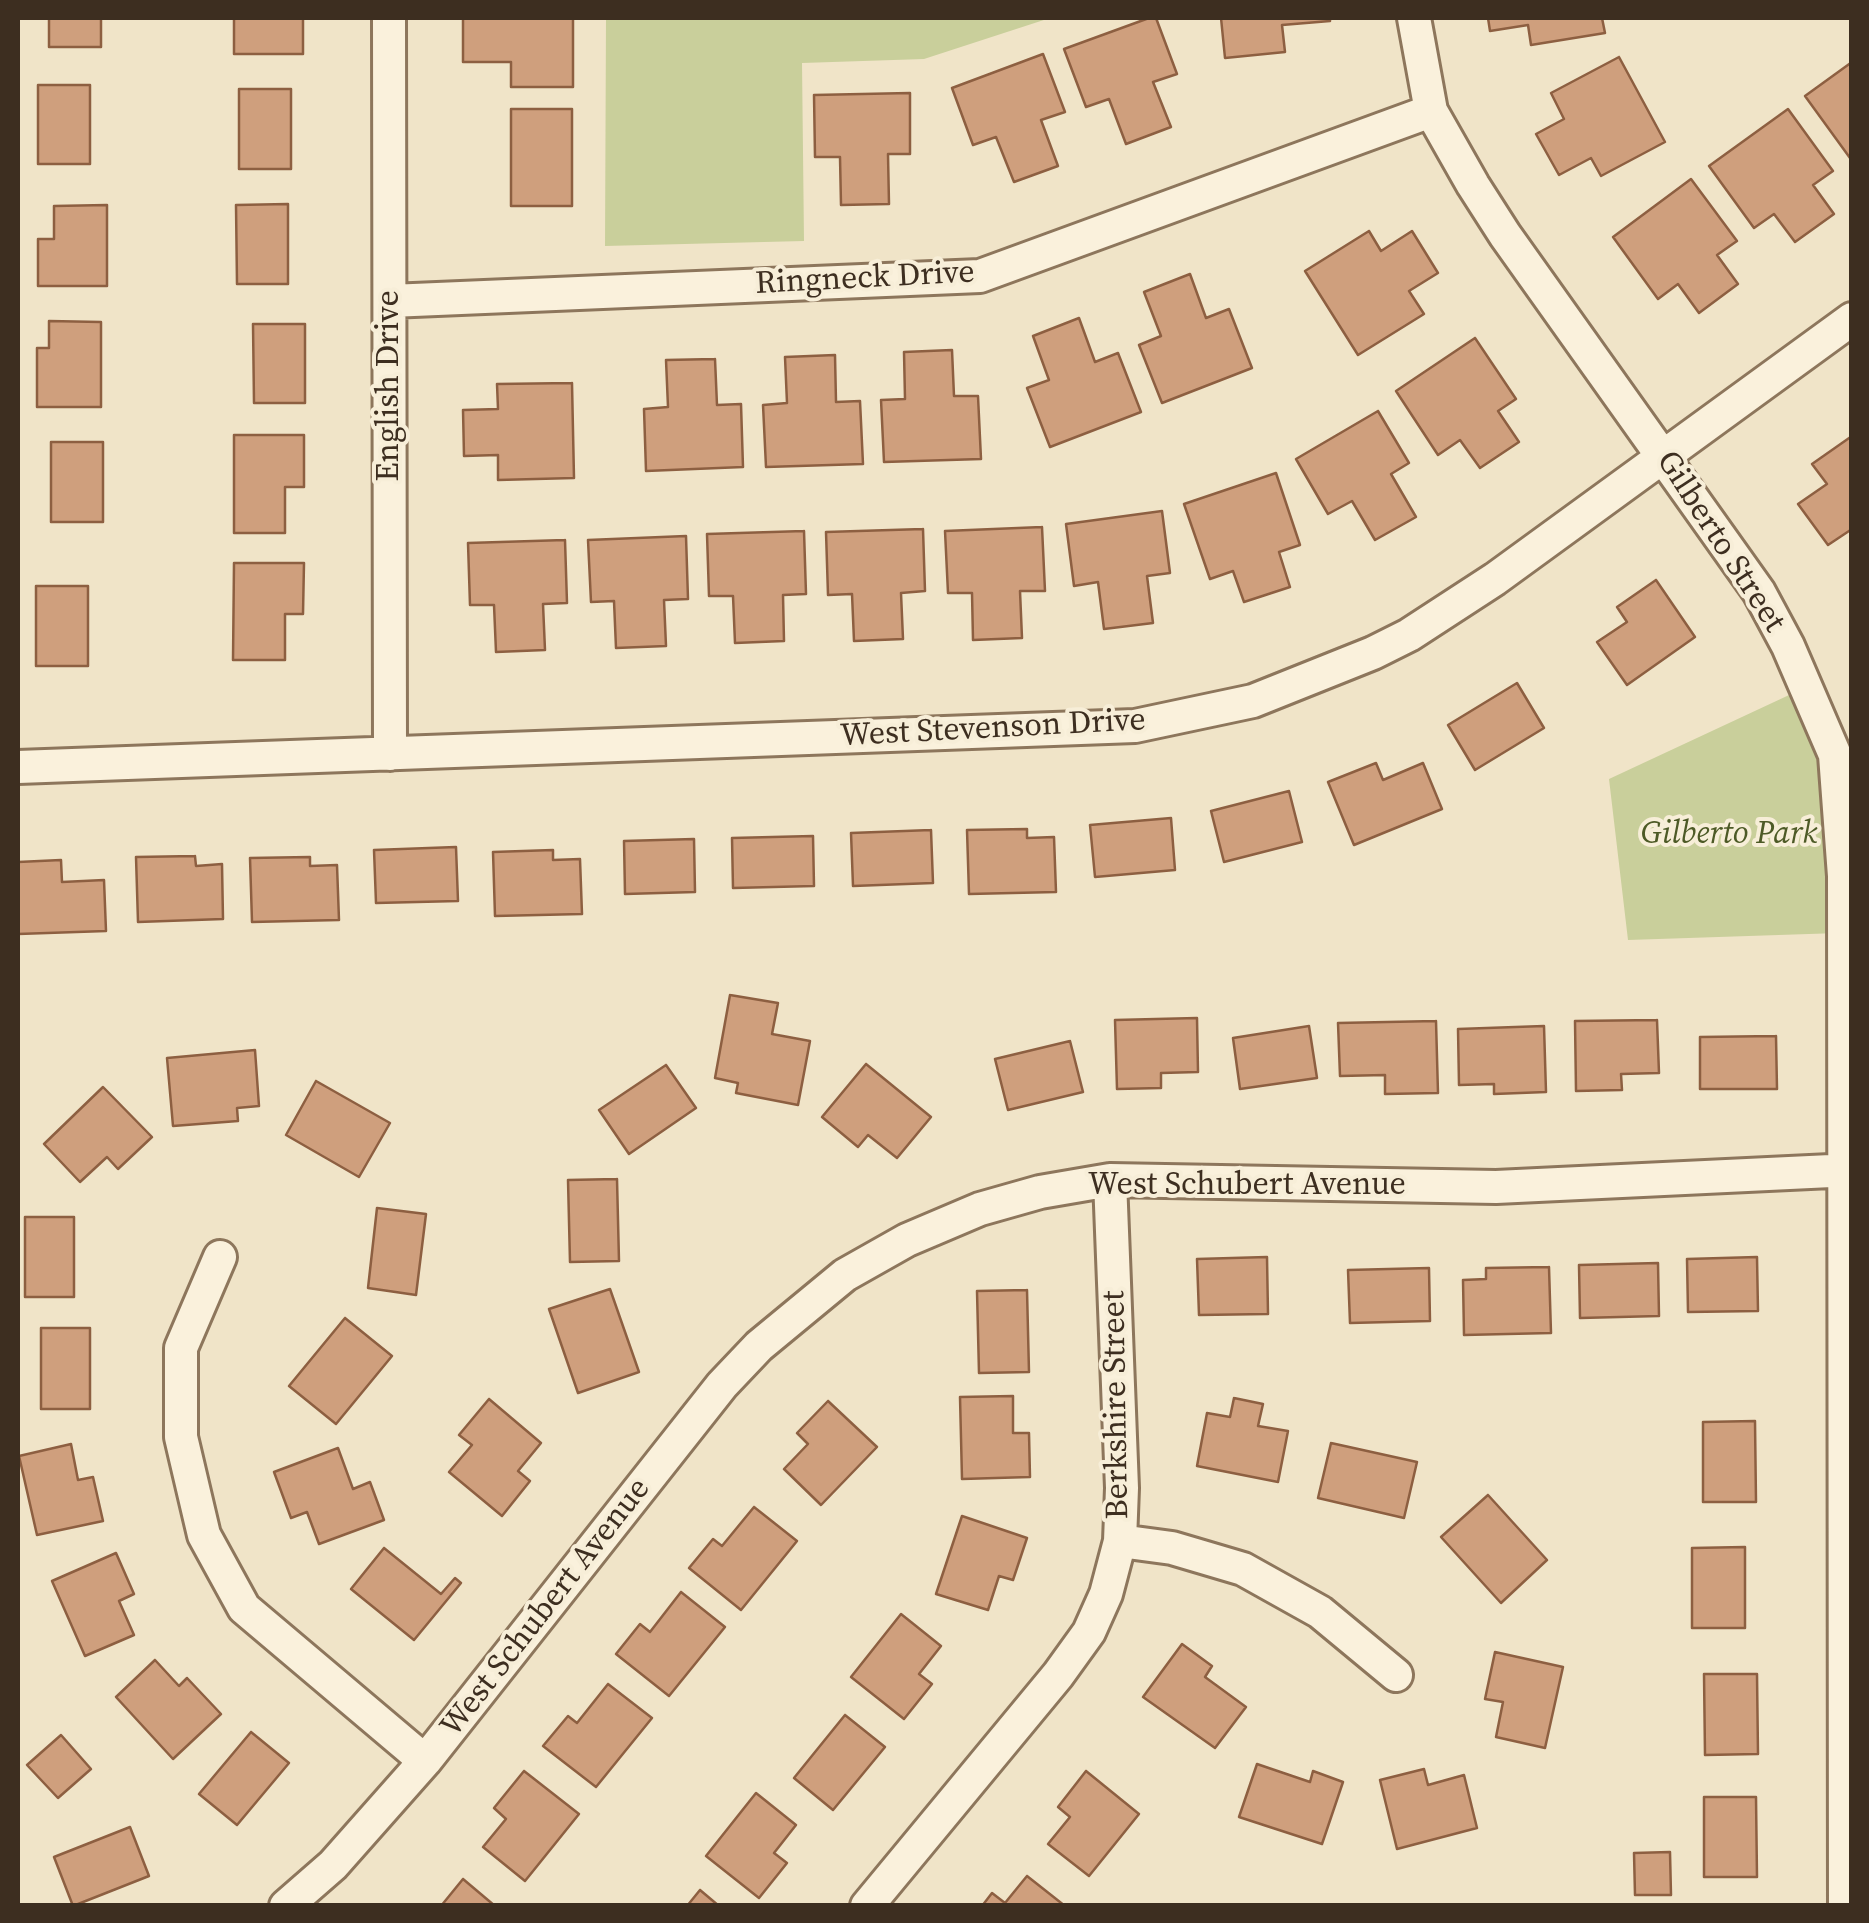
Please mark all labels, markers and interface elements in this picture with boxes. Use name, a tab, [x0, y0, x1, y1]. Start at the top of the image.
street label: Ringneck Drive	[754, 254, 976, 304]
street label: English Drive	[371, 290, 409, 482]
street label: Gilberto Street	[1647, 444, 1793, 640]
street label: West Stevenson Drive	[839, 702, 1147, 756]
park label: Gilberto Park	[1641, 816, 1817, 854]
street label: West Schubert Avenue	[1088, 1167, 1406, 1205]
street label: Berkshire Street	[1096, 1290, 1138, 1520]
street label: West Schubert Avenue	[433, 1471, 659, 1745]

